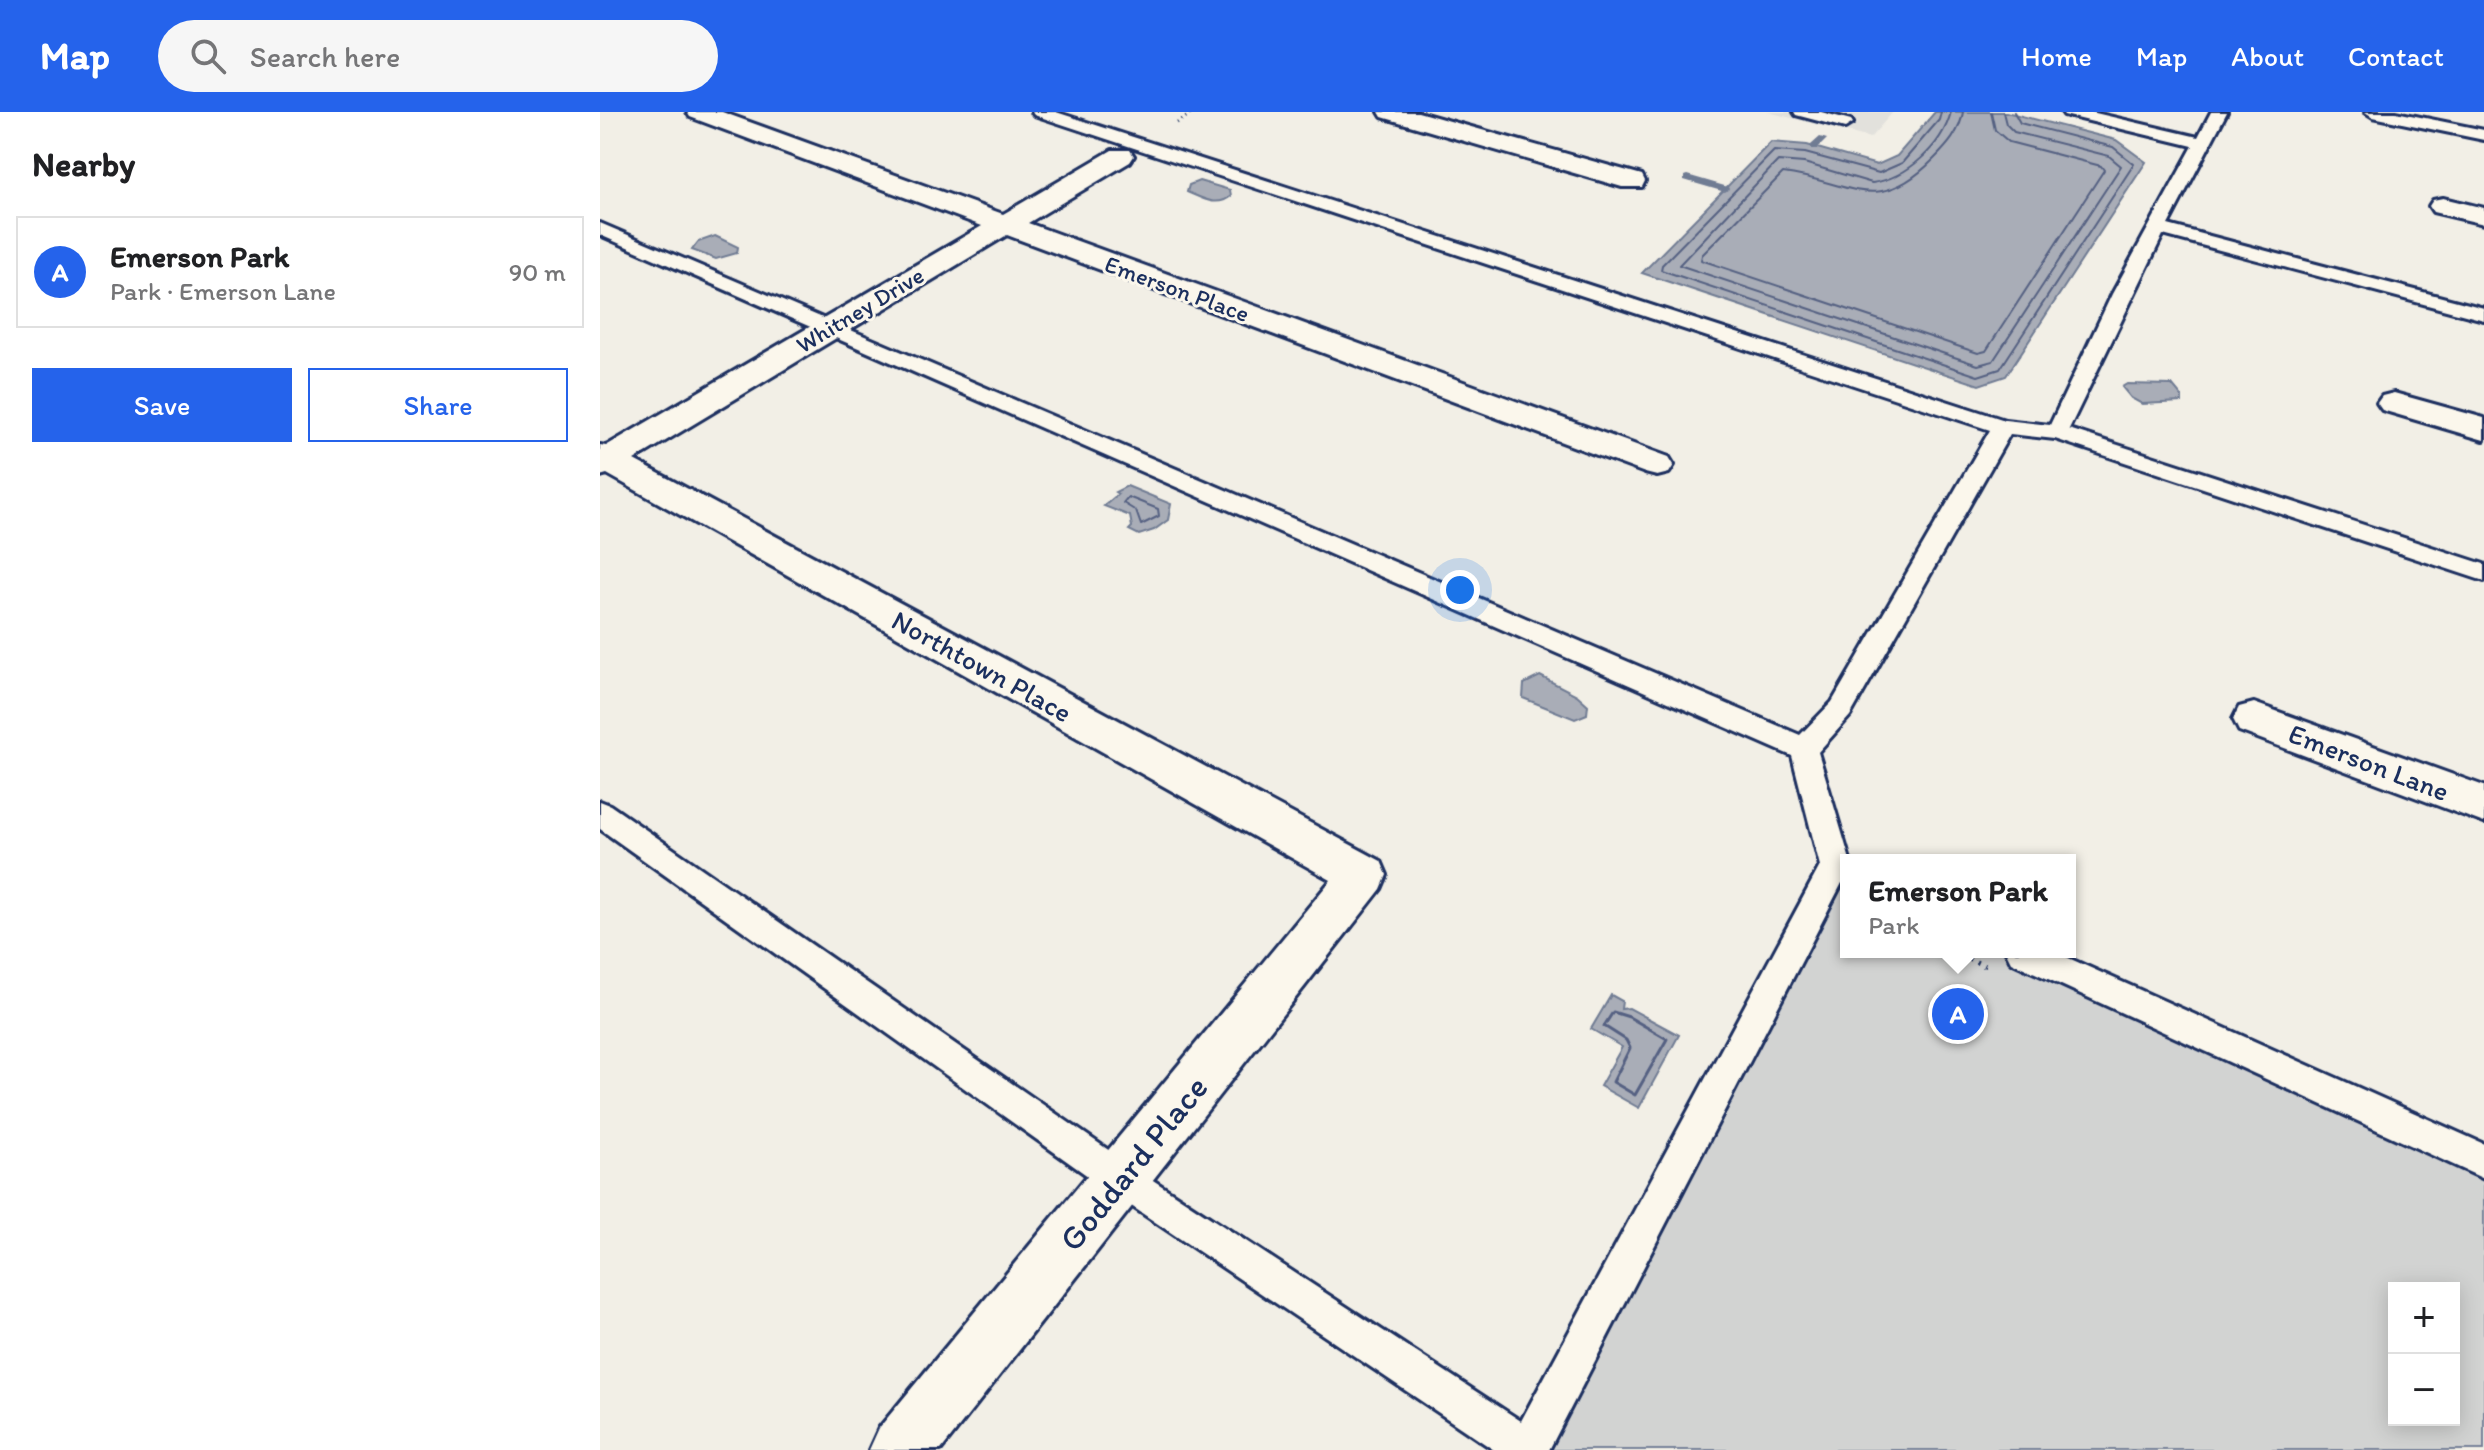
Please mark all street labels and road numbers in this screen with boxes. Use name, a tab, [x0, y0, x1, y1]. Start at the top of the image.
street label: Emerson Place	[1101, 249, 1253, 328]
street label: Whitney Drive	[791, 260, 929, 359]
street label: Northtown Place	[886, 603, 1078, 729]
street label: Emerson Lane	[2284, 716, 2454, 808]
street label: Goddard Place	[1050, 1068, 1216, 1259]

